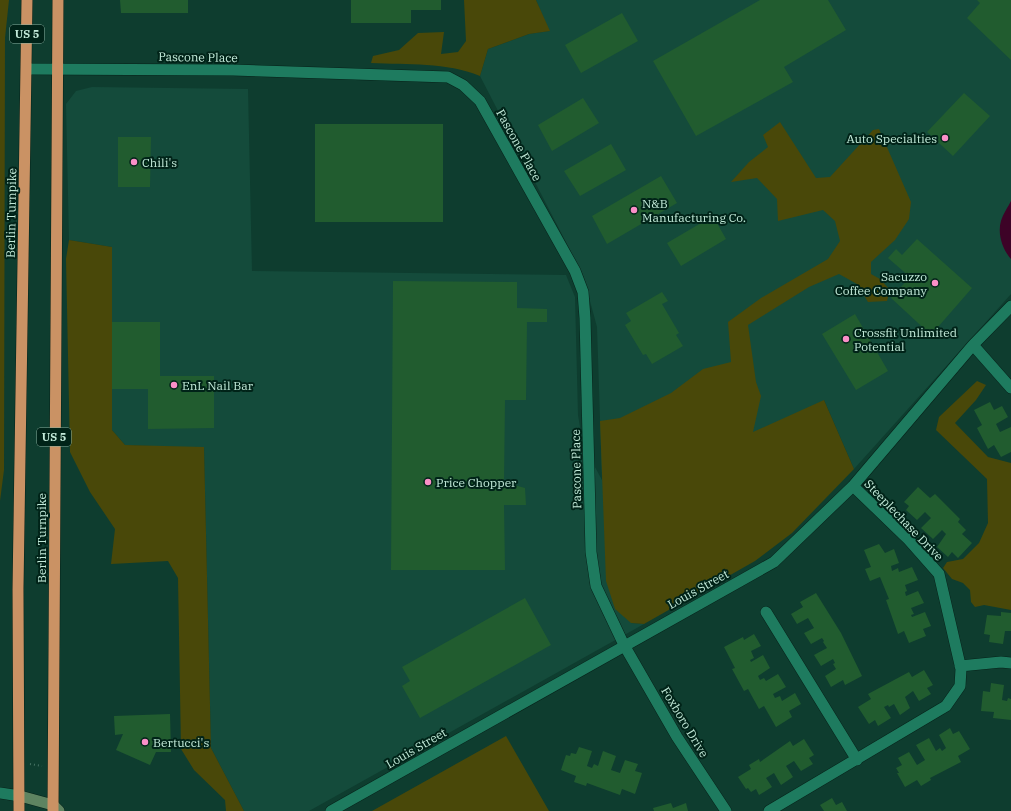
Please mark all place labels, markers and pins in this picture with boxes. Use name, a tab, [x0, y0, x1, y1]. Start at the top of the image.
place label: Auto Specialties	[846, 131, 937, 146]
marker: Auto Specialties	[940, 133, 950, 143]
place label: Chili's	[142, 155, 177, 170]
marker: Chili's	[129, 157, 139, 167]
place label: N&B Manufacturing Co.	[642, 196, 746, 225]
marker: N&B Manufacturing Co.	[629, 205, 639, 215]
place label: Sacuzzo Coffee Company	[835, 269, 928, 298]
marker: Sacuzzo Coffee Company	[930, 278, 940, 288]
place label: Crossfit Unlimited Potential	[854, 325, 957, 354]
marker: Crossfit Unlimited Potential	[841, 334, 851, 344]
place label: EnL Nail Bar	[182, 378, 254, 393]
marker: EnL Nail Bar	[169, 380, 179, 390]
place label: Price Chopper	[436, 475, 517, 490]
marker: Price Chopper	[423, 477, 433, 487]
place label: Bertucci's	[153, 735, 210, 750]
marker: Bertucci's	[140, 737, 150, 747]

